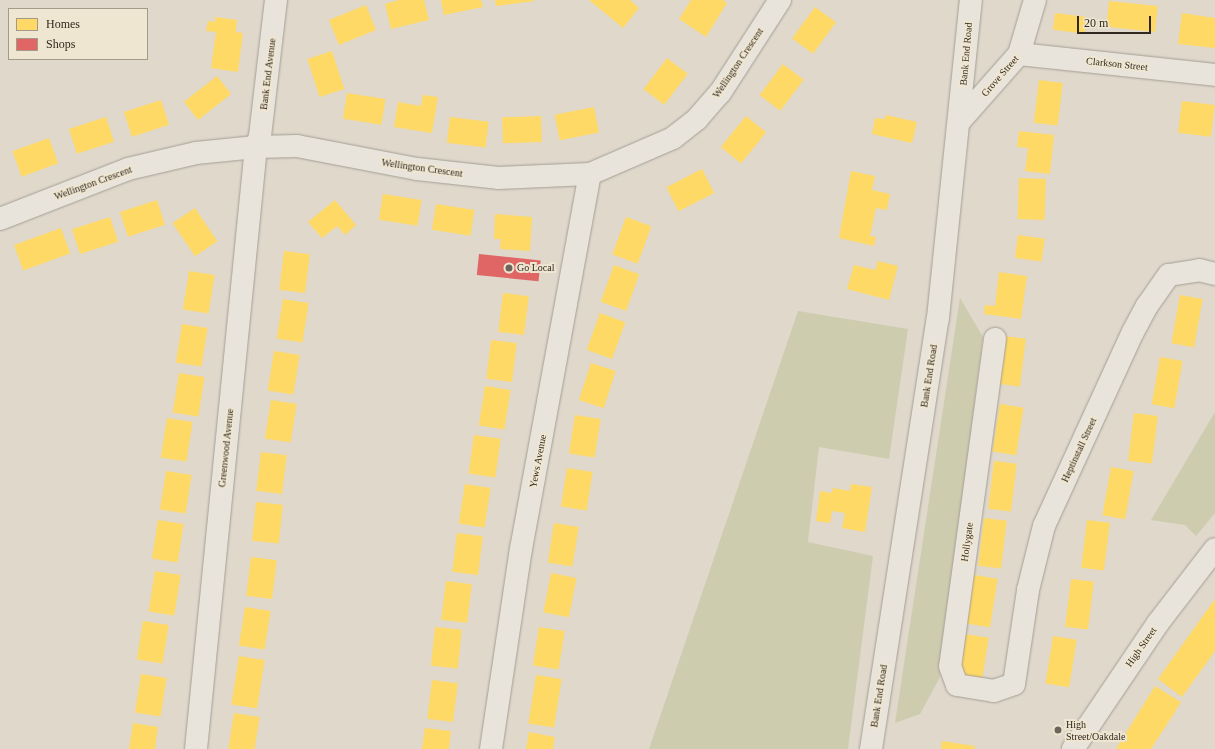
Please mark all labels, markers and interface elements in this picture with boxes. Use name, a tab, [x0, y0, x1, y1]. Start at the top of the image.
legend	[8, 8, 148, 60]
scale bar	[1079, 8, 1153, 34]
text: 20 m	[1084, 16, 1108, 30]
text: Homes	[46, 17, 80, 31]
street label: Bank End Road	[957, 22, 975, 86]
street label: Wellington Crescent	[710, 26, 766, 100]
text: Shops	[46, 37, 75, 51]
street label: Bank End Avenue	[258, 37, 278, 111]
street label: Grove Street	[979, 53, 1021, 99]
street label: Clarkson Street	[1086, 55, 1148, 73]
street label: Wellington Crescent	[381, 156, 463, 180]
street label: Wellington Crescent	[53, 163, 133, 203]
place label: Go Local	[517, 262, 554, 274]
marker: Go Local	[504, 263, 514, 273]
street label: Bank End Road	[918, 344, 940, 408]
street label: Greenwood Avenue	[216, 408, 236, 488]
street label: Heptinstall Street	[1059, 416, 1099, 484]
street label: Yews Avenue	[527, 433, 549, 489]
street label: Hollygate	[958, 522, 976, 562]
street label: High Street	[1123, 625, 1159, 669]
street label: Bank End Road	[868, 664, 890, 728]
place label: High Street/Oakdale	[1066, 718, 1125, 742]
marker: High Street/Oakdale	[1053, 725, 1063, 735]

